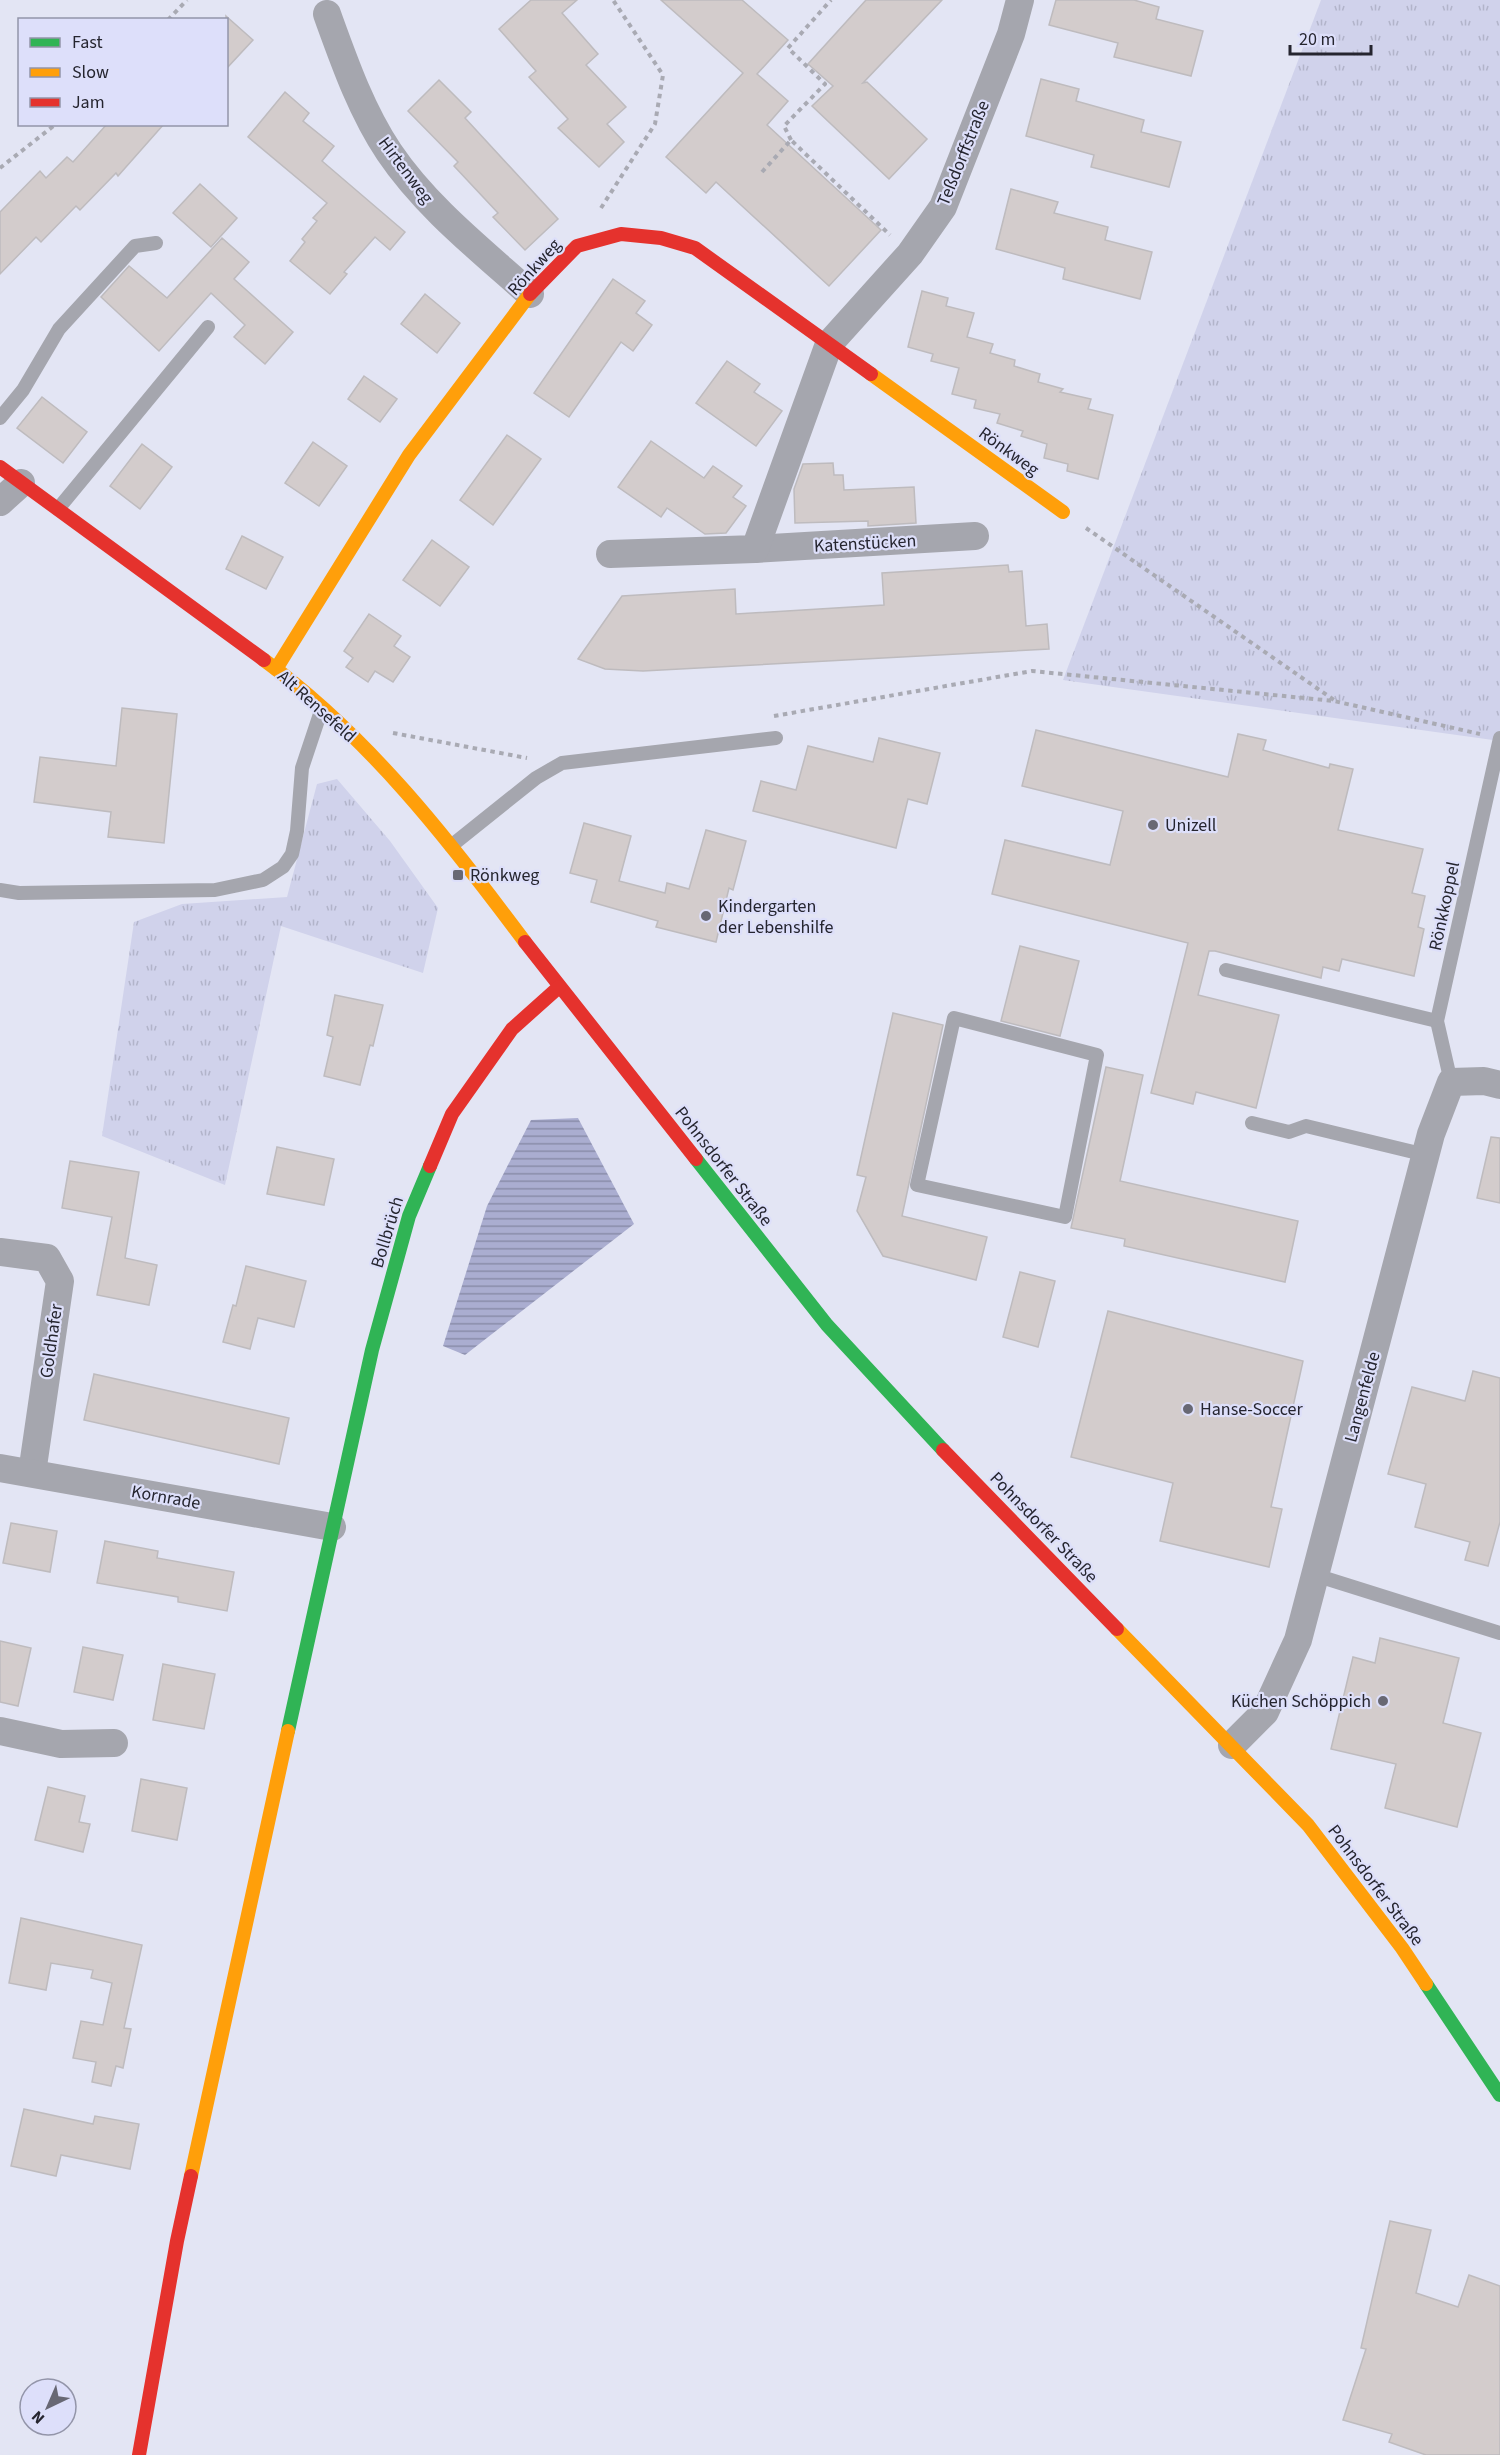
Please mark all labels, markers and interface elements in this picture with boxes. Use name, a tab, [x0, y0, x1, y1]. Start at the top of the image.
legend	[18, 18, 228, 126]
scale bar	[1290, 18, 1371, 56]
text: 20 m	[1299, 27, 1335, 52]
text: Fast	[72, 30, 103, 55]
text: Slow	[72, 60, 109, 85]
text: Jam	[72, 90, 105, 115]
street label: Teßdorffstraße	[931, 97, 996, 210]
street label: Hirtenweg	[372, 132, 439, 209]
street label: Rönkweg	[502, 233, 567, 301]
street label: Rönkweg	[973, 421, 1044, 482]
street label: Katenstücken	[813, 528, 917, 559]
street label: Alt Rensefeld	[272, 664, 361, 748]
place label: Unizell	[1165, 813, 1216, 838]
marker: Unizell	[1146, 818, 1160, 832]
street label: Rönkkoppel	[1423, 859, 1466, 953]
place label: Rönkweg	[470, 863, 539, 888]
marker: Rönkweg	[451, 868, 465, 882]
place label: Kindergarten der Lebenshilfe	[718, 894, 833, 940]
marker: Kindergarten der Lebenshilfe	[699, 909, 713, 923]
street label: Pohnsdorfer Straße	[669, 1101, 778, 1232]
street label: Bollbrüch	[365, 1193, 410, 1271]
street label: Goldhafer	[34, 1302, 69, 1380]
street label: Langenfelde	[1338, 1349, 1387, 1445]
place label: Hanse-Soccer	[1200, 1397, 1304, 1422]
marker: Hanse-Soccer	[1181, 1402, 1195, 1416]
street label: Pohnsdorfer Straße	[984, 1466, 1103, 1589]
street label: Kornrade	[129, 1479, 203, 1516]
place label: Küchen Schöppich	[1231, 1689, 1371, 1714]
marker: Küchen Schöppich	[1376, 1694, 1390, 1708]
street label: Pohnsdorfer Straße	[1322, 1819, 1430, 1951]
north arrow	[18, 2377, 78, 2437]
text: N	[27, 2405, 50, 2429]

